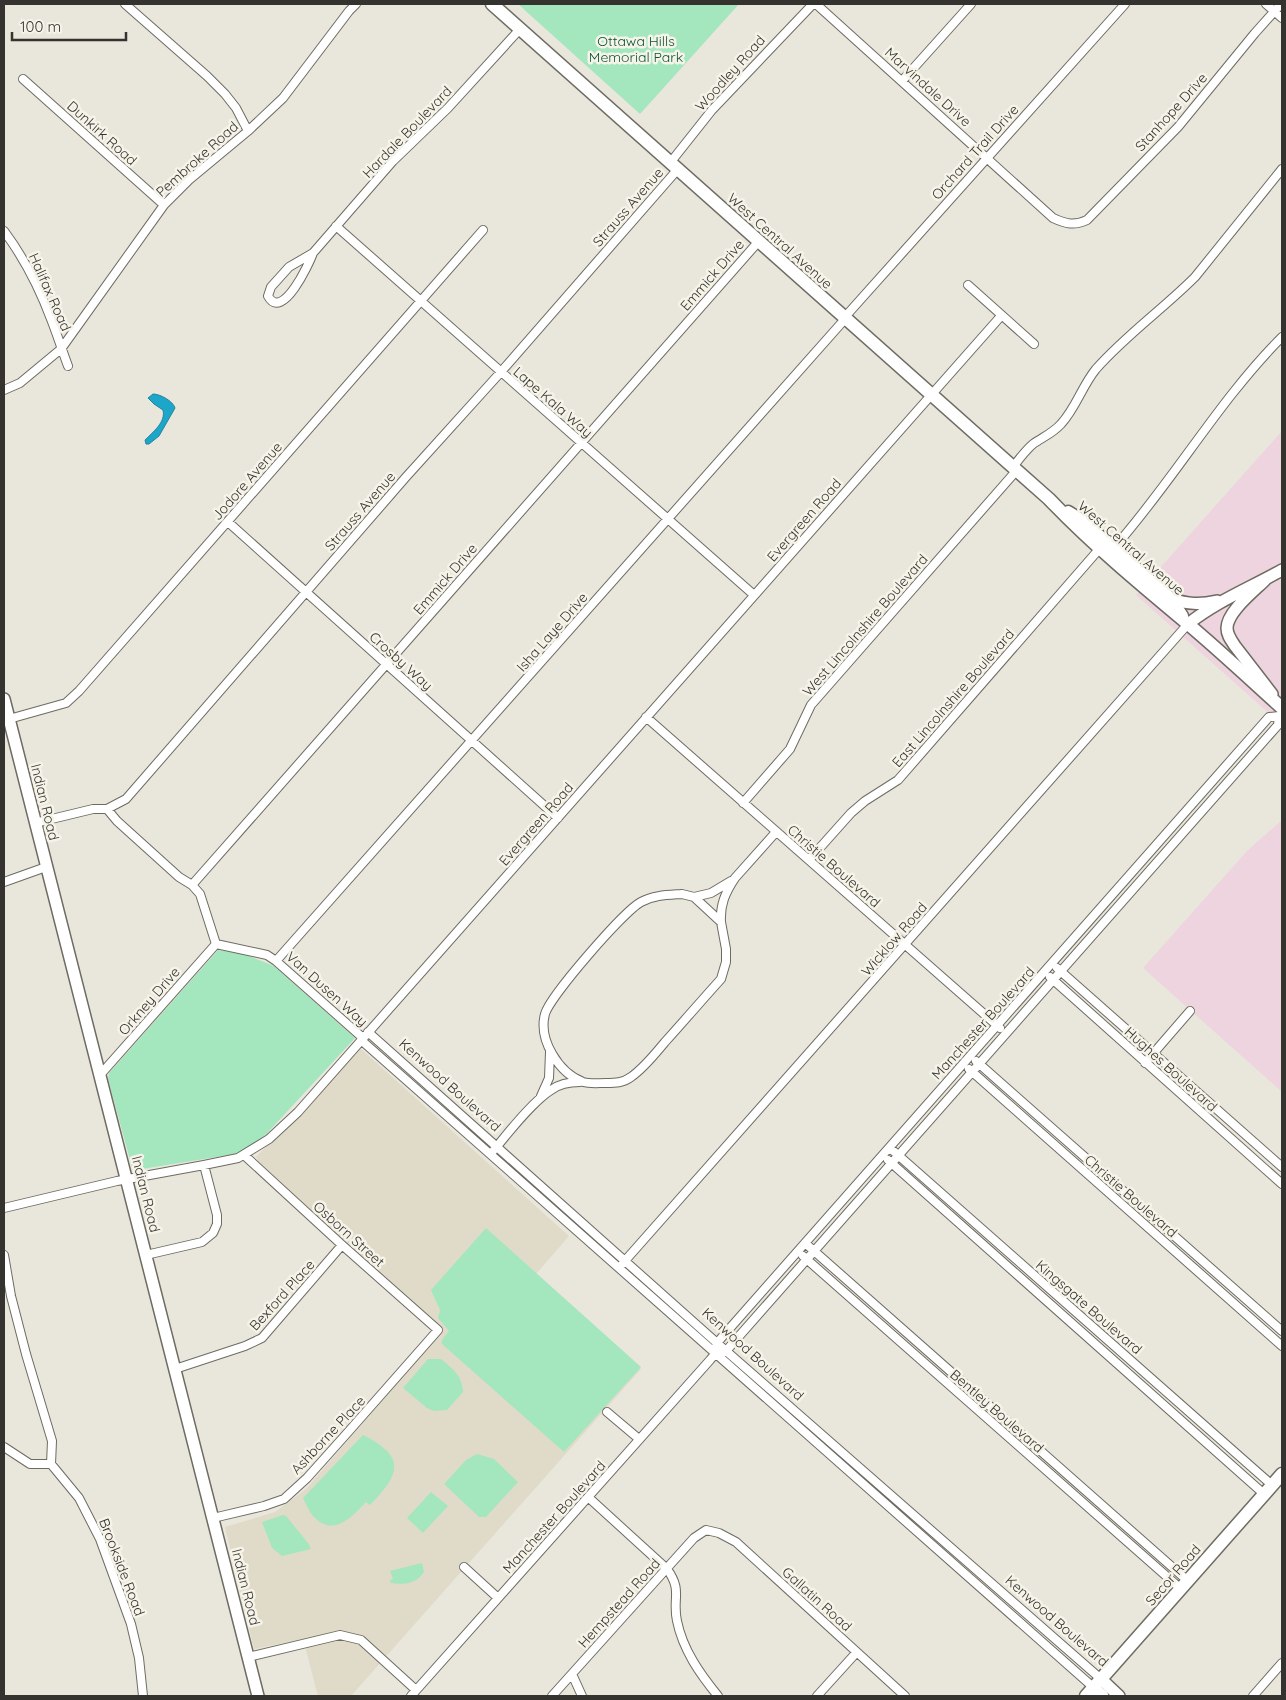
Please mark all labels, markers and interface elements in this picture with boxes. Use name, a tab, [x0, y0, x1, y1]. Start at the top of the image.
scale bar	[12, 10, 126, 42]
text: 100 m	[20, 17, 61, 36]
street label: Woodley Road	[691, 31, 769, 115]
park label: Ottawa Hills Memorial Park	[589, 32, 683, 66]
street label: Marvindale Drive	[881, 43, 975, 131]
street label: Stanhope Drive	[1131, 69, 1211, 155]
street label: Hardale Boulevard	[358, 82, 456, 182]
street label: Dunkirk Road	[63, 97, 141, 169]
street label: Orchard Trail Drive	[928, 101, 1023, 203]
street label: Pembroke Road	[152, 117, 242, 201]
street label: Strauss Avenue	[589, 164, 667, 250]
street label: West Central Avenue	[724, 189, 836, 293]
street label: Emmick Drive	[676, 236, 748, 314]
street label: Halifax Road	[25, 250, 75, 334]
street label: Lape Kala Way	[510, 363, 596, 441]
street label: Jodore Avenue	[208, 438, 286, 524]
street label: Strauss Avenue	[321, 468, 399, 554]
street label: Evergreen Road	[763, 475, 845, 565]
street label: West Central Avenue	[1074, 497, 1188, 599]
street label: Emmick Drive	[409, 540, 481, 618]
street label: West Lincolnshire Boulevard	[798, 550, 932, 700]
street label: Isha Laye Drive	[513, 588, 592, 675]
street label: East Lincolnshire Boulevard	[888, 625, 1018, 771]
street label: Crosby Way	[365, 628, 437, 694]
street label: Indian Road	[27, 762, 63, 842]
street label: Evergreen Road	[495, 779, 577, 869]
street label: Christie Boulevard	[784, 821, 884, 911]
street label: Wicklow Road	[857, 898, 931, 980]
street label: Van Dusen Way	[282, 948, 372, 1030]
street label: Orkney Drive	[114, 963, 184, 1039]
street label: Manchester Boulevard	[928, 963, 1038, 1083]
street label: Hughes Boulevard	[1121, 1023, 1221, 1115]
street label: Kenwood Boulevard	[395, 1035, 505, 1135]
street label: Christie Boulevard	[1081, 1151, 1181, 1241]
street label: Indian Road	[128, 1154, 164, 1234]
street label: Osborn Street	[310, 1197, 389, 1271]
street label: Bexford Place	[245, 1256, 319, 1334]
street label: Kingsgate Boulevard	[1032, 1256, 1146, 1358]
street label: Kenwood Boulevard	[698, 1304, 808, 1404]
street label: Bentley Boulevard	[946, 1365, 1048, 1457]
street label: Ashborne Place	[287, 1392, 369, 1478]
street label: Manchester Boulevard	[499, 1457, 609, 1577]
street label: Brookside Road	[95, 1516, 149, 1618]
street label: Secor Road	[1141, 1541, 1205, 1609]
street label: Indian Road	[228, 1547, 264, 1627]
street label: Hempstead Road	[574, 1555, 664, 1651]
street label: Gallatin Road	[778, 1563, 856, 1635]
street label: Kenwood Boulevard	[1002, 1571, 1112, 1671]

